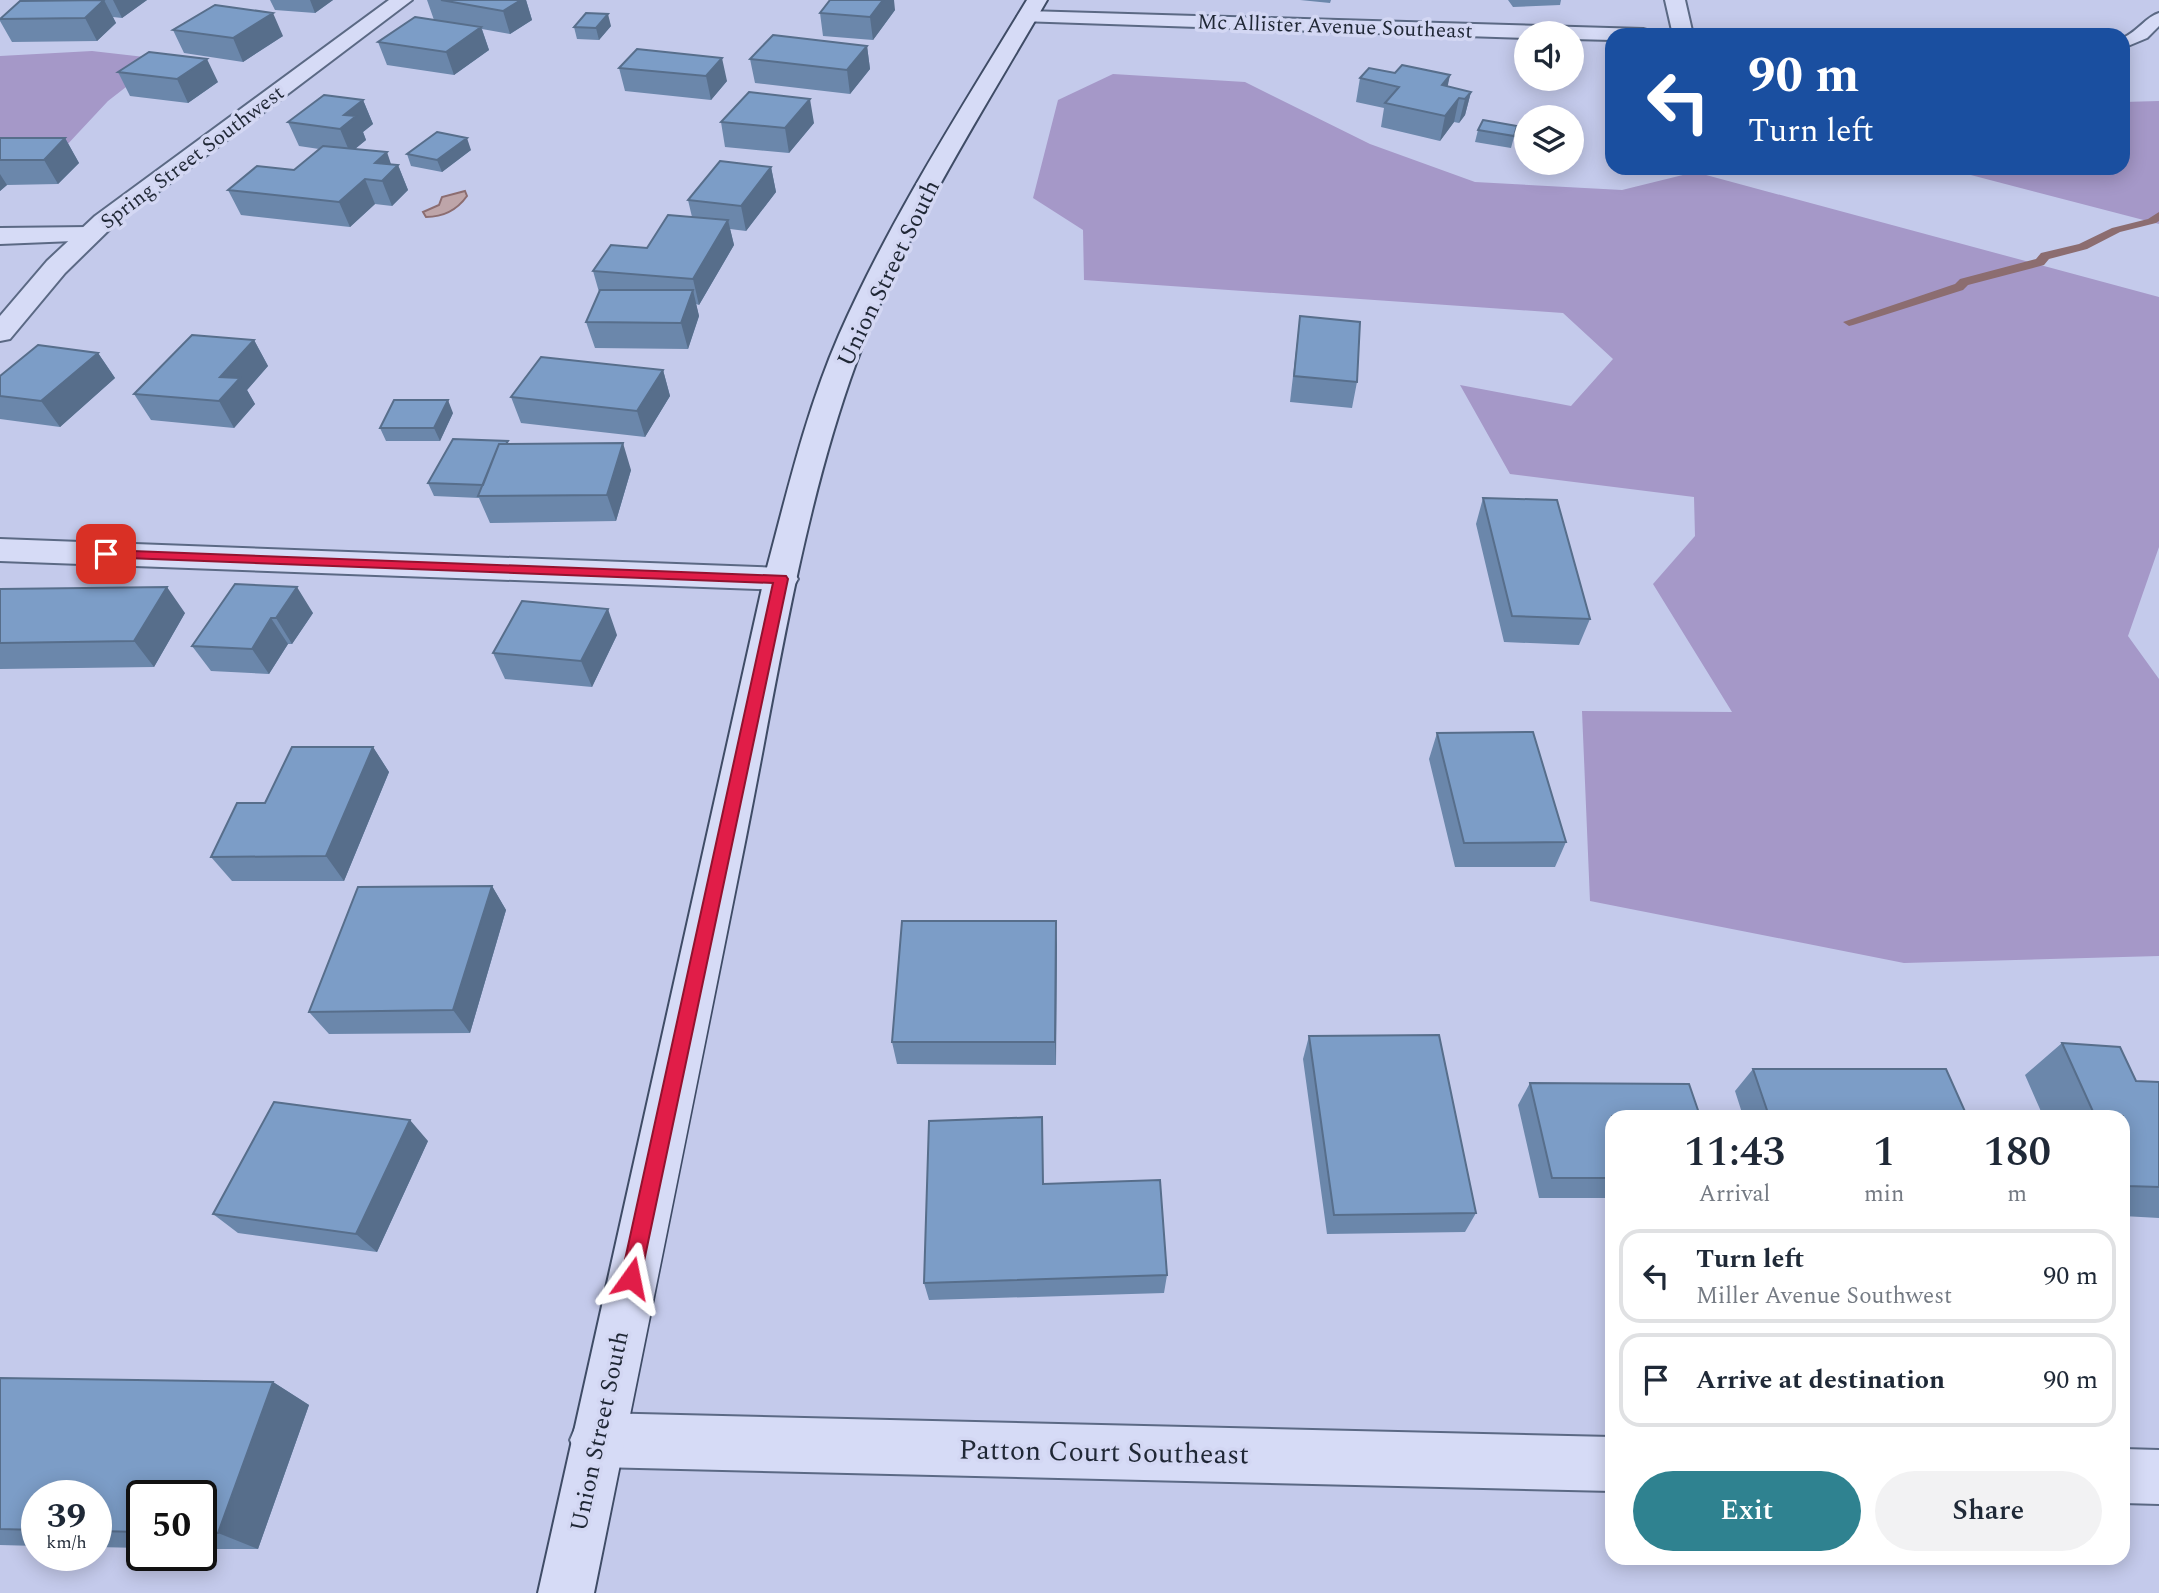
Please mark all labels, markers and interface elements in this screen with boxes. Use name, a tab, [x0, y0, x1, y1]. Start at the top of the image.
street label: Mc Allister Avenue Southeast	[1197, 6, 1473, 48]
map controls	[1514, 21, 1584, 175]
button: sound	[1514, 21, 1584, 91]
text: 90 m	[1748, 39, 1859, 114]
icon: left	[1633, 56, 1724, 147]
street label: Spring Street Southwest	[94, 78, 292, 238]
button: layers	[1514, 105, 1584, 175]
text: Turn left	[1748, 107, 1874, 156]
street label: Union Street South	[828, 174, 950, 373]
pin	[76, 524, 136, 584]
icon: arrive	[87, 535, 125, 573]
text: 11:43	[1684, 1121, 1785, 1184]
text: 1	[1873, 1121, 1895, 1184]
text: 180	[1983, 1121, 2051, 1184]
text: Arrival	[1699, 1177, 1770, 1212]
text: min	[1864, 1177, 1904, 1212]
text: m	[2007, 1177, 2027, 1212]
text: Turn left	[1696, 1239, 1804, 1279]
position arrow	[594, 1241, 668, 1315]
text: 90 m	[2043, 1256, 2098, 1296]
icon: left	[1637, 1257, 1675, 1295]
text: Miller Avenue Southwest	[1696, 1279, 1952, 1314]
street label: Union Street South	[561, 1328, 639, 1535]
text: Arrive at destination	[1696, 1360, 1945, 1400]
text: 90 m	[2043, 1360, 2098, 1400]
icon: arrive	[1637, 1361, 1675, 1399]
street label: Patton Court Southeast	[959, 1428, 1249, 1477]
button: Exit	[1633, 1471, 1861, 1551]
button: Share	[1875, 1471, 2102, 1551]
speed limit sign: 50	[126, 1480, 217, 1571]
text: 39	[47, 1490, 86, 1543]
text: km/h	[46, 1529, 87, 1556]

